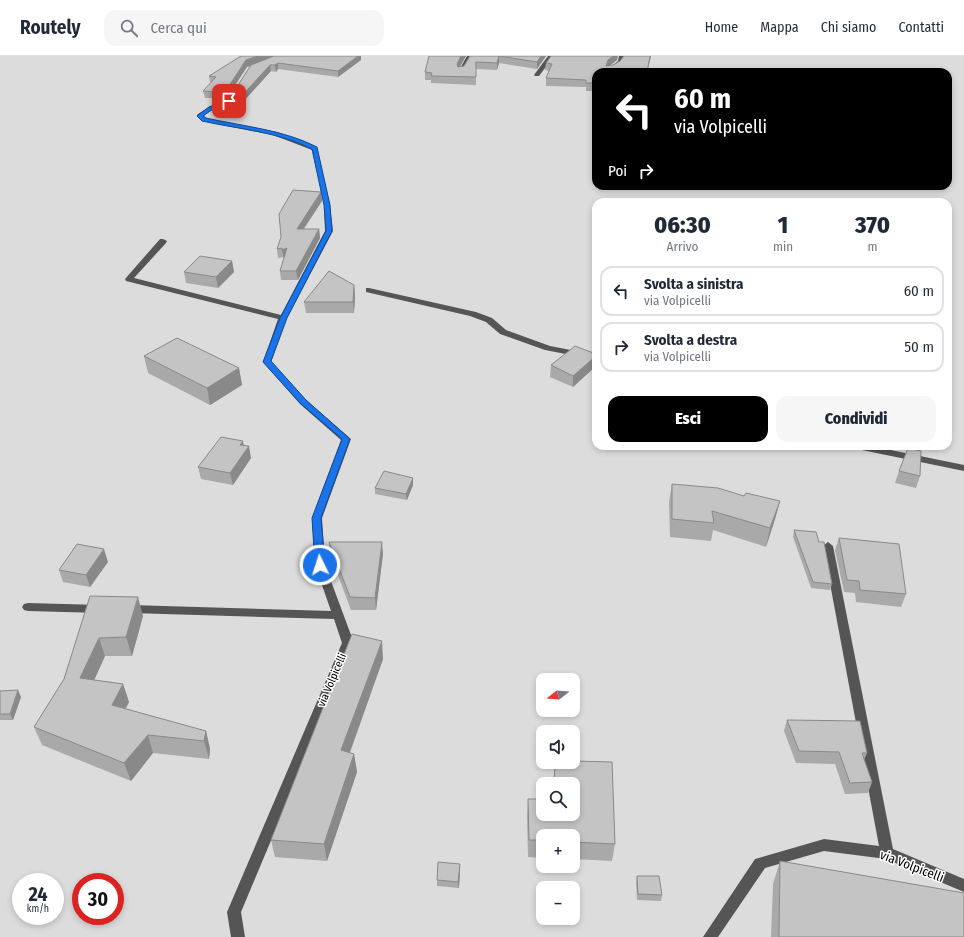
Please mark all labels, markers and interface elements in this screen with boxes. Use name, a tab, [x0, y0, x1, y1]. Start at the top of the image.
search box	[104, 10, 384, 46]
text: Routely	[20, 16, 80, 39]
icon: search	[118, 17, 140, 39]
text: Cerca qui	[150, 19, 207, 37]
text: Home	[705, 19, 738, 36]
text: Mappa	[760, 19, 799, 36]
text: Chi siamo	[821, 19, 876, 36]
text: Contatti	[898, 19, 944, 36]
text: 60 m	[674, 82, 731, 115]
pin	[212, 84, 246, 118]
icon: left	[608, 84, 660, 136]
icon: arrive	[218, 90, 240, 112]
text: via Volpicelli	[674, 116, 767, 138]
icon: right	[635, 160, 657, 182]
text: Poi	[608, 162, 627, 180]
text: 06:30	[654, 211, 711, 239]
text: 1	[778, 211, 788, 239]
text: 370	[855, 211, 890, 239]
text: Arrivo	[667, 239, 698, 254]
text: min	[773, 239, 793, 254]
text: m	[867, 239, 877, 254]
text: Svolta a sinistra	[644, 275, 744, 293]
icon: left	[610, 280, 632, 302]
text: 60 m	[904, 282, 934, 300]
text: via Volpicelli	[644, 293, 711, 308]
text: Svolta a destra	[644, 331, 737, 349]
icon: right	[610, 336, 632, 358]
text: 50 m	[904, 338, 934, 356]
text: via Volpicelli	[644, 349, 711, 364]
button: Esci	[608, 396, 768, 442]
button: Condividi	[776, 396, 936, 442]
position arrow	[299, 544, 341, 586]
street label: via Volpicelli	[315, 651, 349, 709]
north arrow	[536, 673, 580, 717]
map controls	[536, 673, 580, 925]
button: sound	[536, 725, 580, 769]
button: search	[536, 777, 580, 821]
button: +	[536, 829, 580, 873]
street label: via Volpicelli	[878, 847, 946, 885]
speed limit sign: 30	[72, 873, 124, 925]
button: −	[536, 881, 580, 925]
text: 24	[28, 882, 48, 906]
text: km/h	[27, 903, 49, 915]

